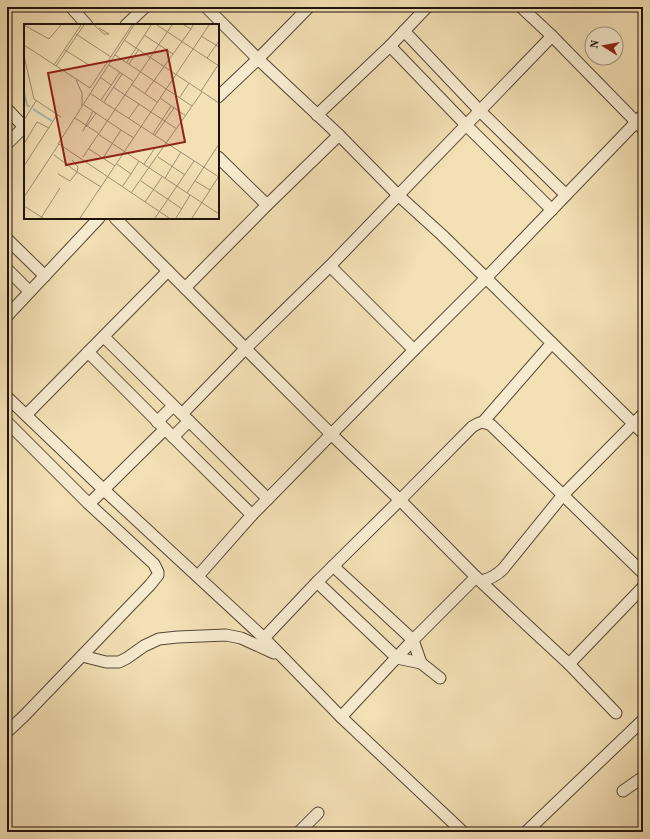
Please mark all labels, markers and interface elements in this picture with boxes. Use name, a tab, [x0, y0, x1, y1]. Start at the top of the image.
inset map	[24, 24, 219, 219]
north arrow	[584, 26, 624, 66]
text: N	[588, 39, 604, 50]

